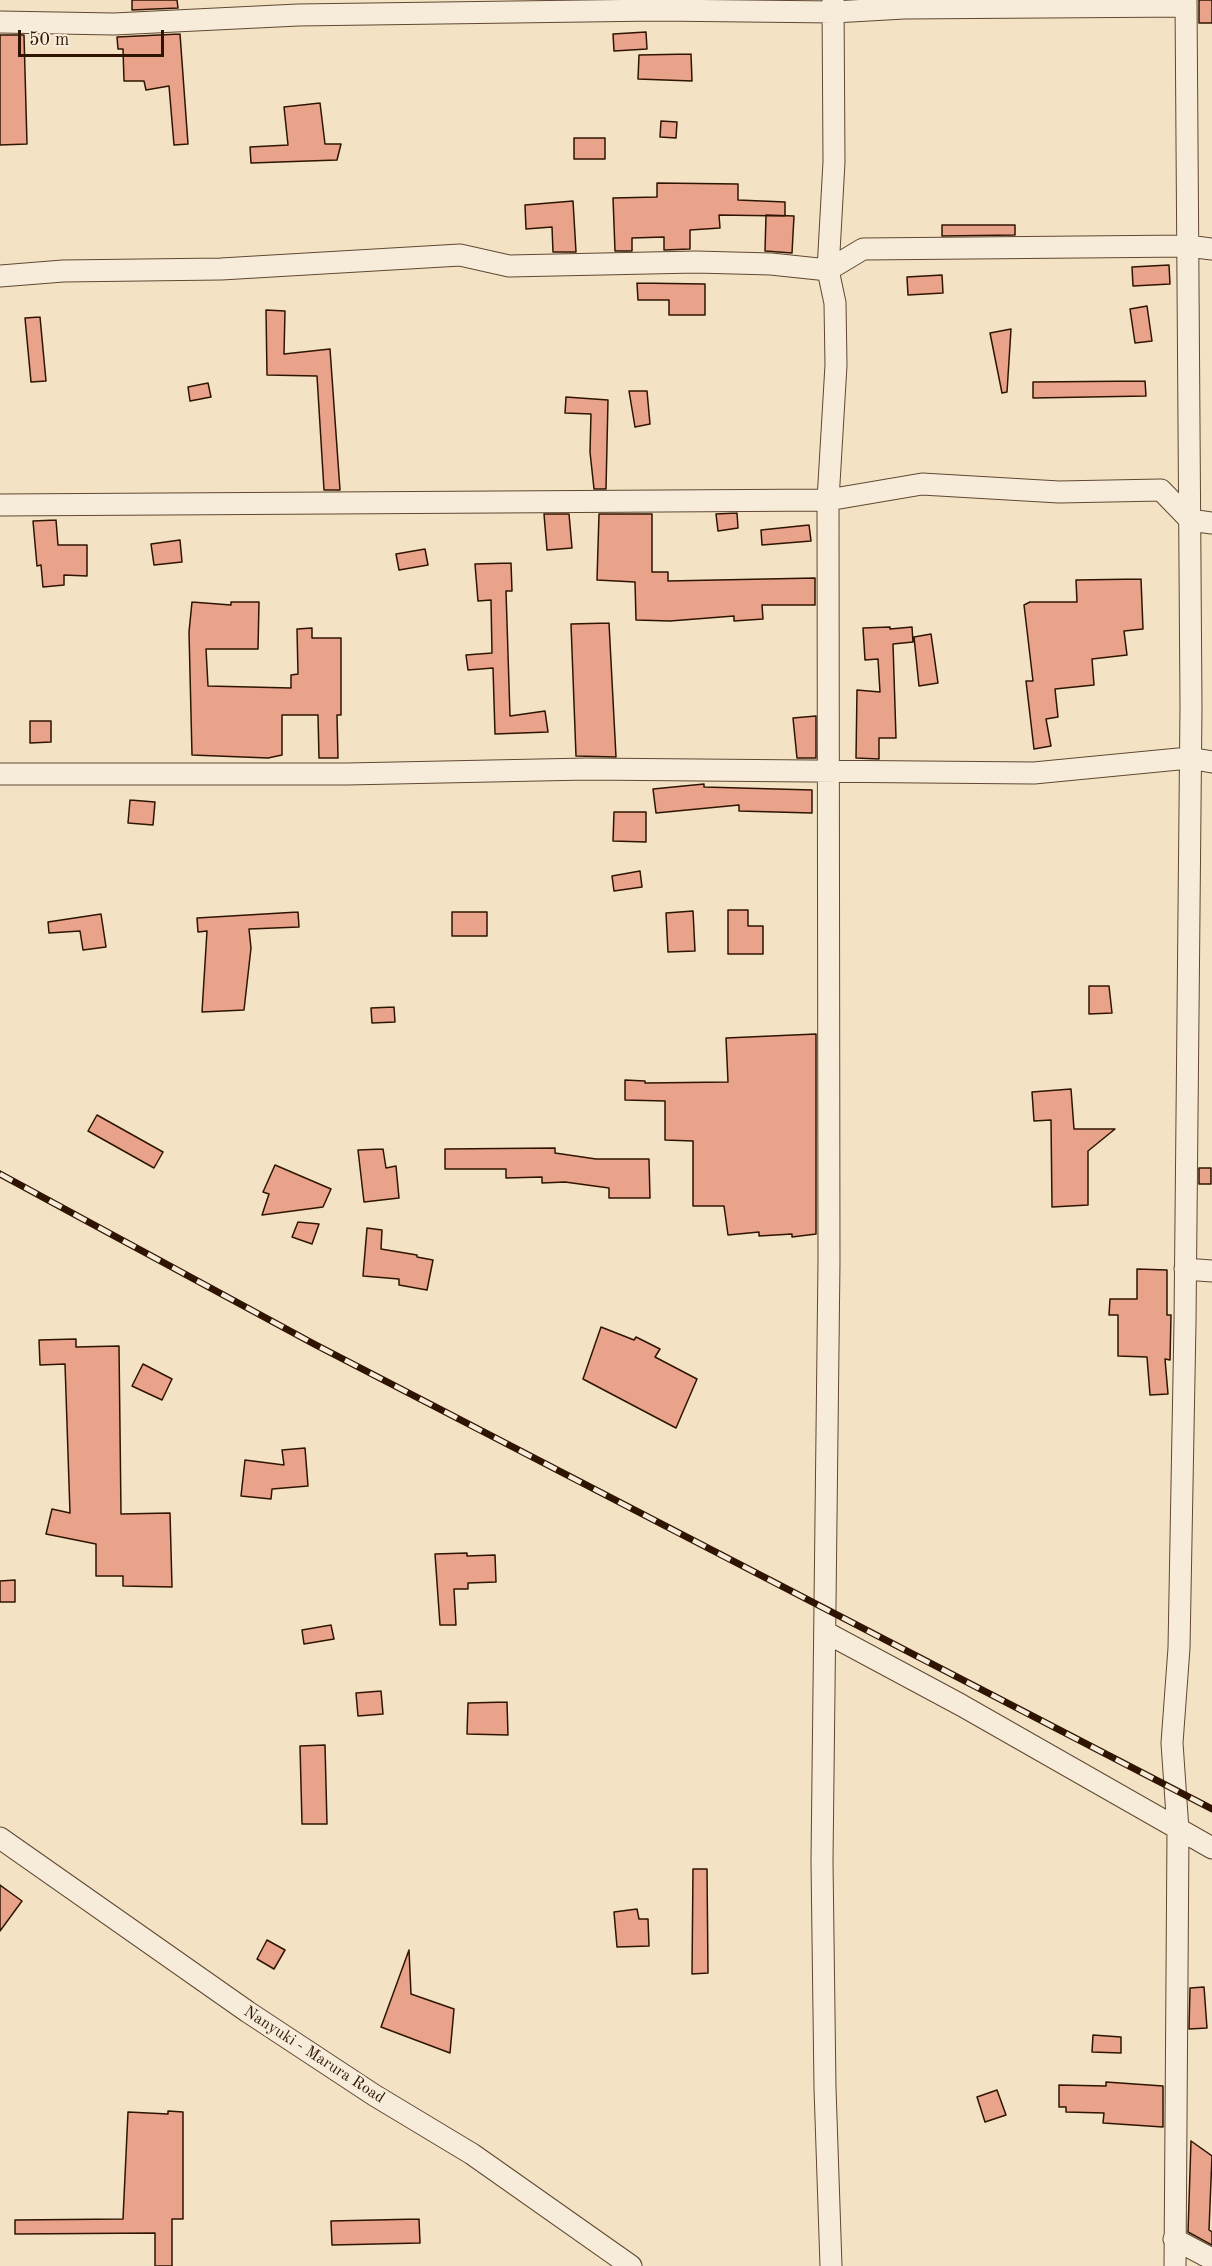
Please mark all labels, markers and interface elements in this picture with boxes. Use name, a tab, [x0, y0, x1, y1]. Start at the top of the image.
scale bar	[21, 18, 166, 56]
text: 50 m	[29, 31, 69, 49]
street label: Nanyuki - Marura Road	[240, 2002, 388, 2108]

